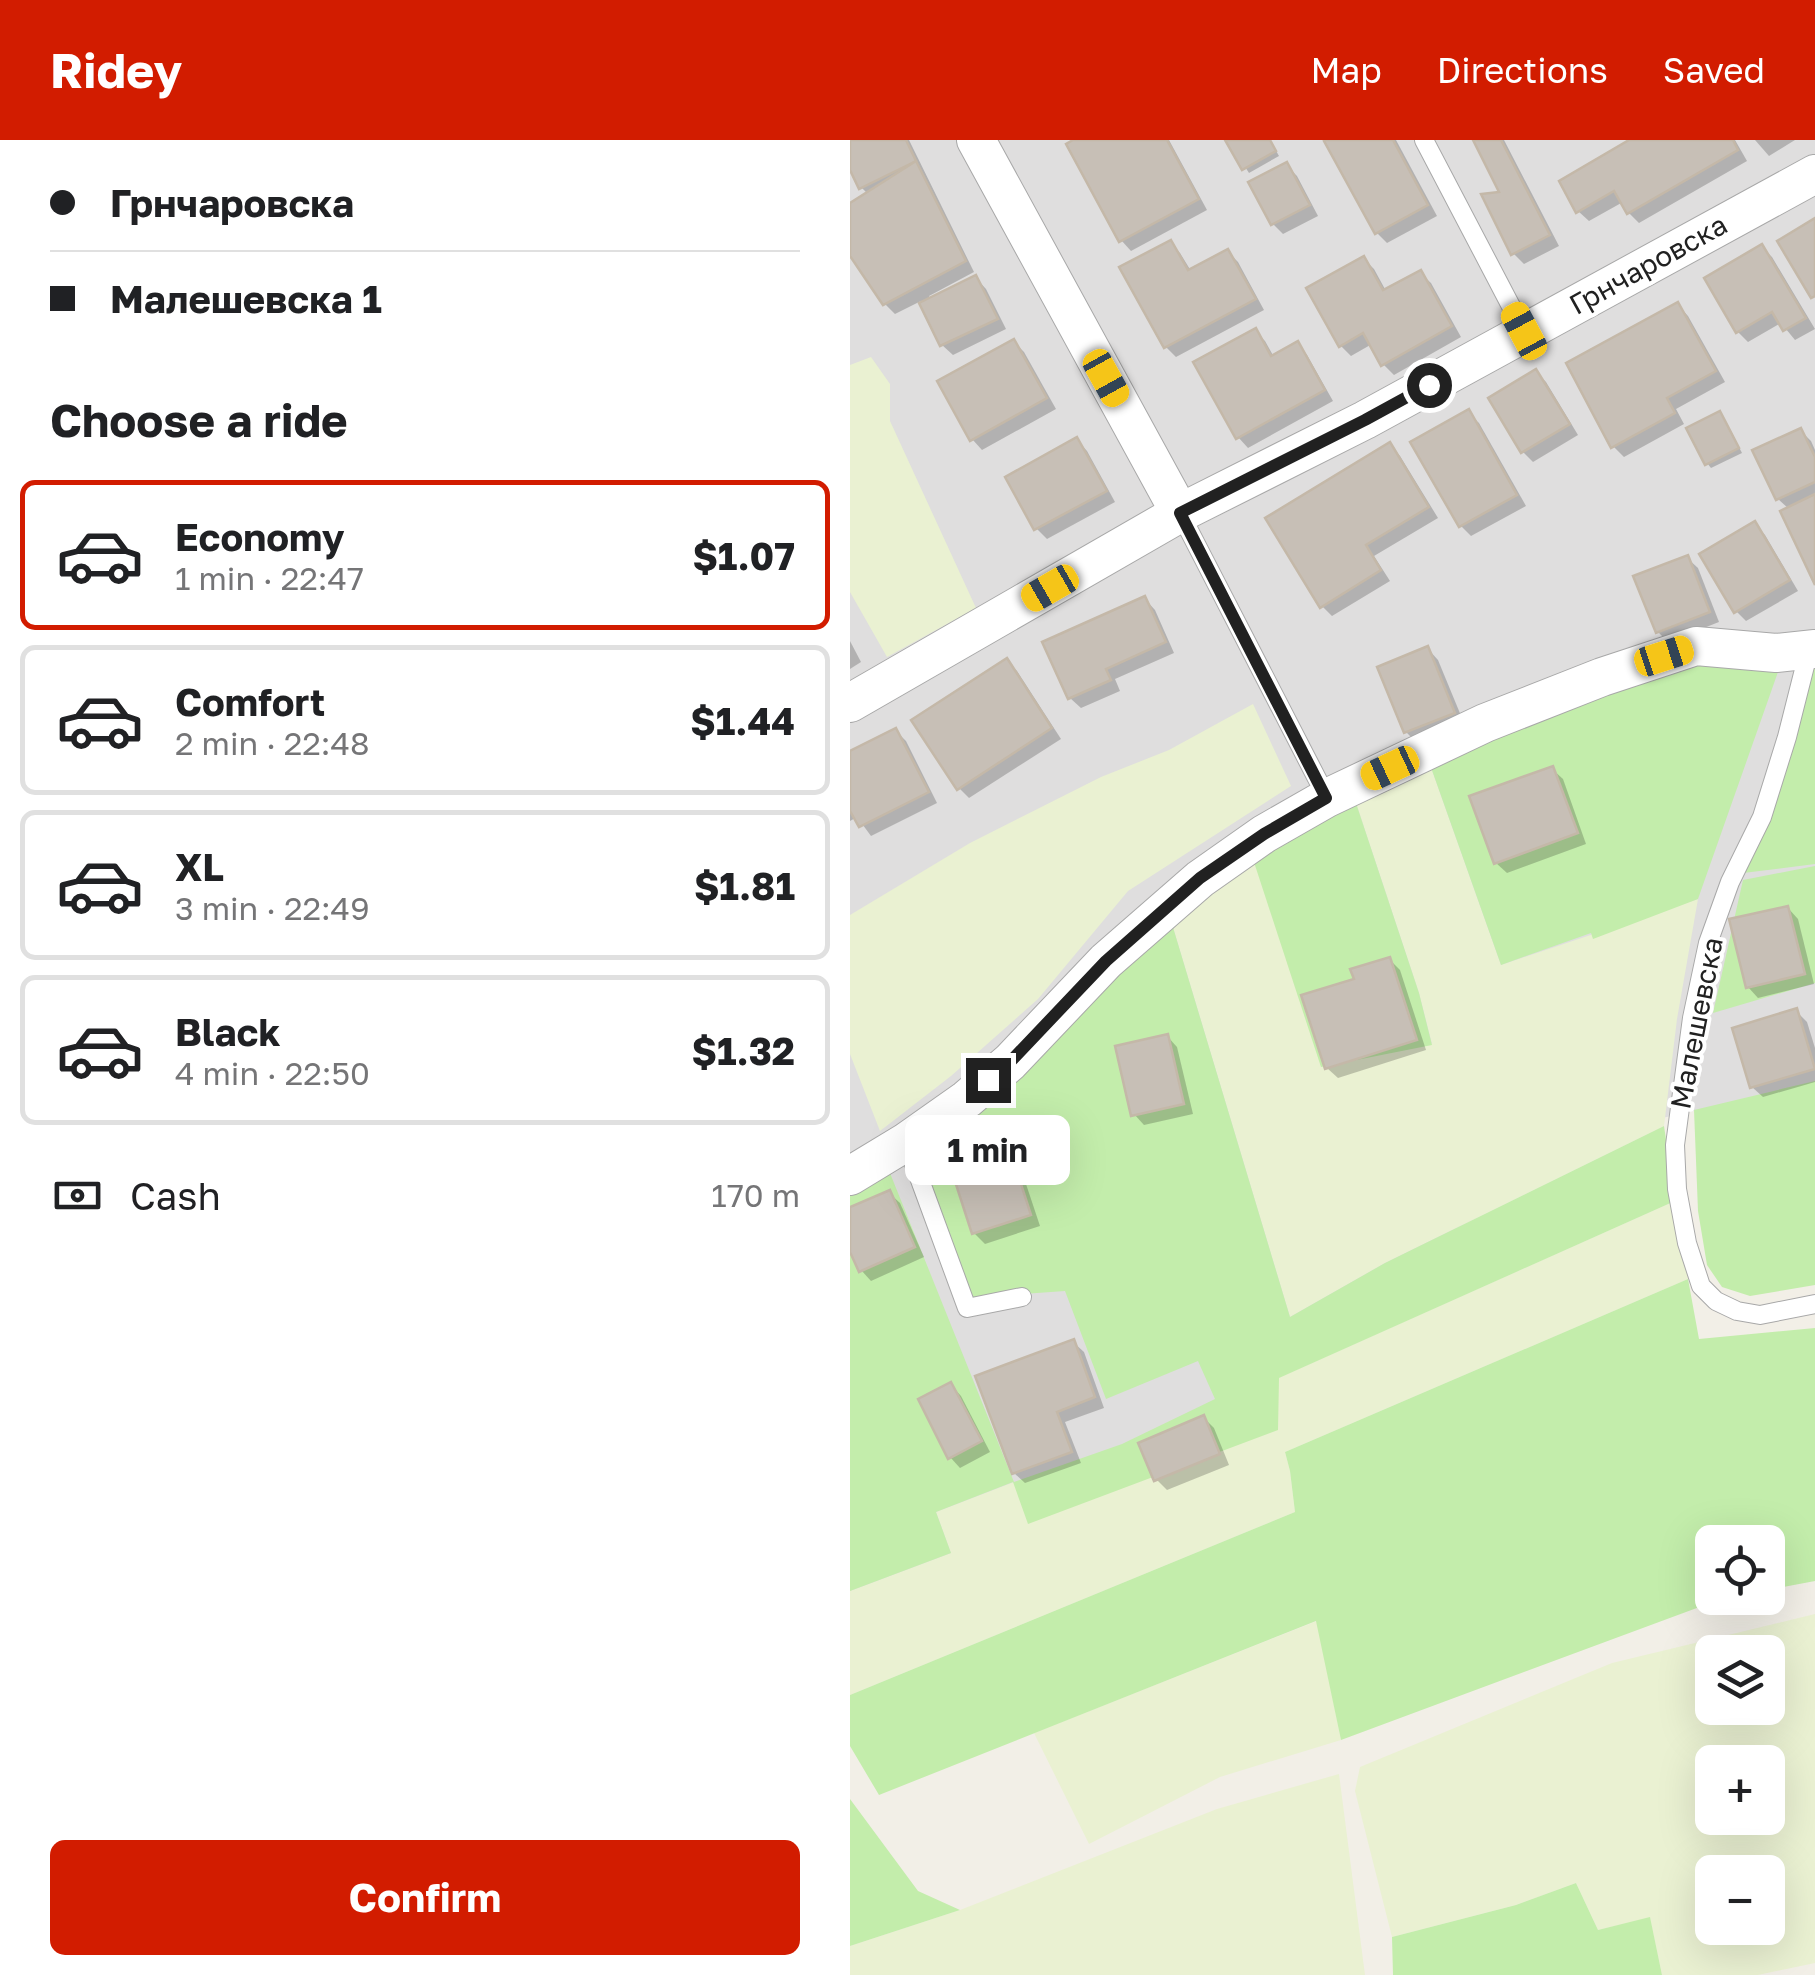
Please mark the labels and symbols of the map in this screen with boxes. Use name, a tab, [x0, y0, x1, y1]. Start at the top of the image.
street label: Грнчаровска	[1563, 207, 1733, 321]
car	[1497, 297, 1551, 365]
car	[1078, 344, 1134, 412]
route start	[1407, 363, 1452, 408]
car	[1017, 560, 1083, 616]
car	[1631, 632, 1697, 680]
car	[1356, 742, 1424, 794]
street label: Малешевска	[1663, 934, 1729, 1112]
route end	[966, 1058, 1011, 1103]
callout: 1 min	[906, 1115, 1070, 1185]

